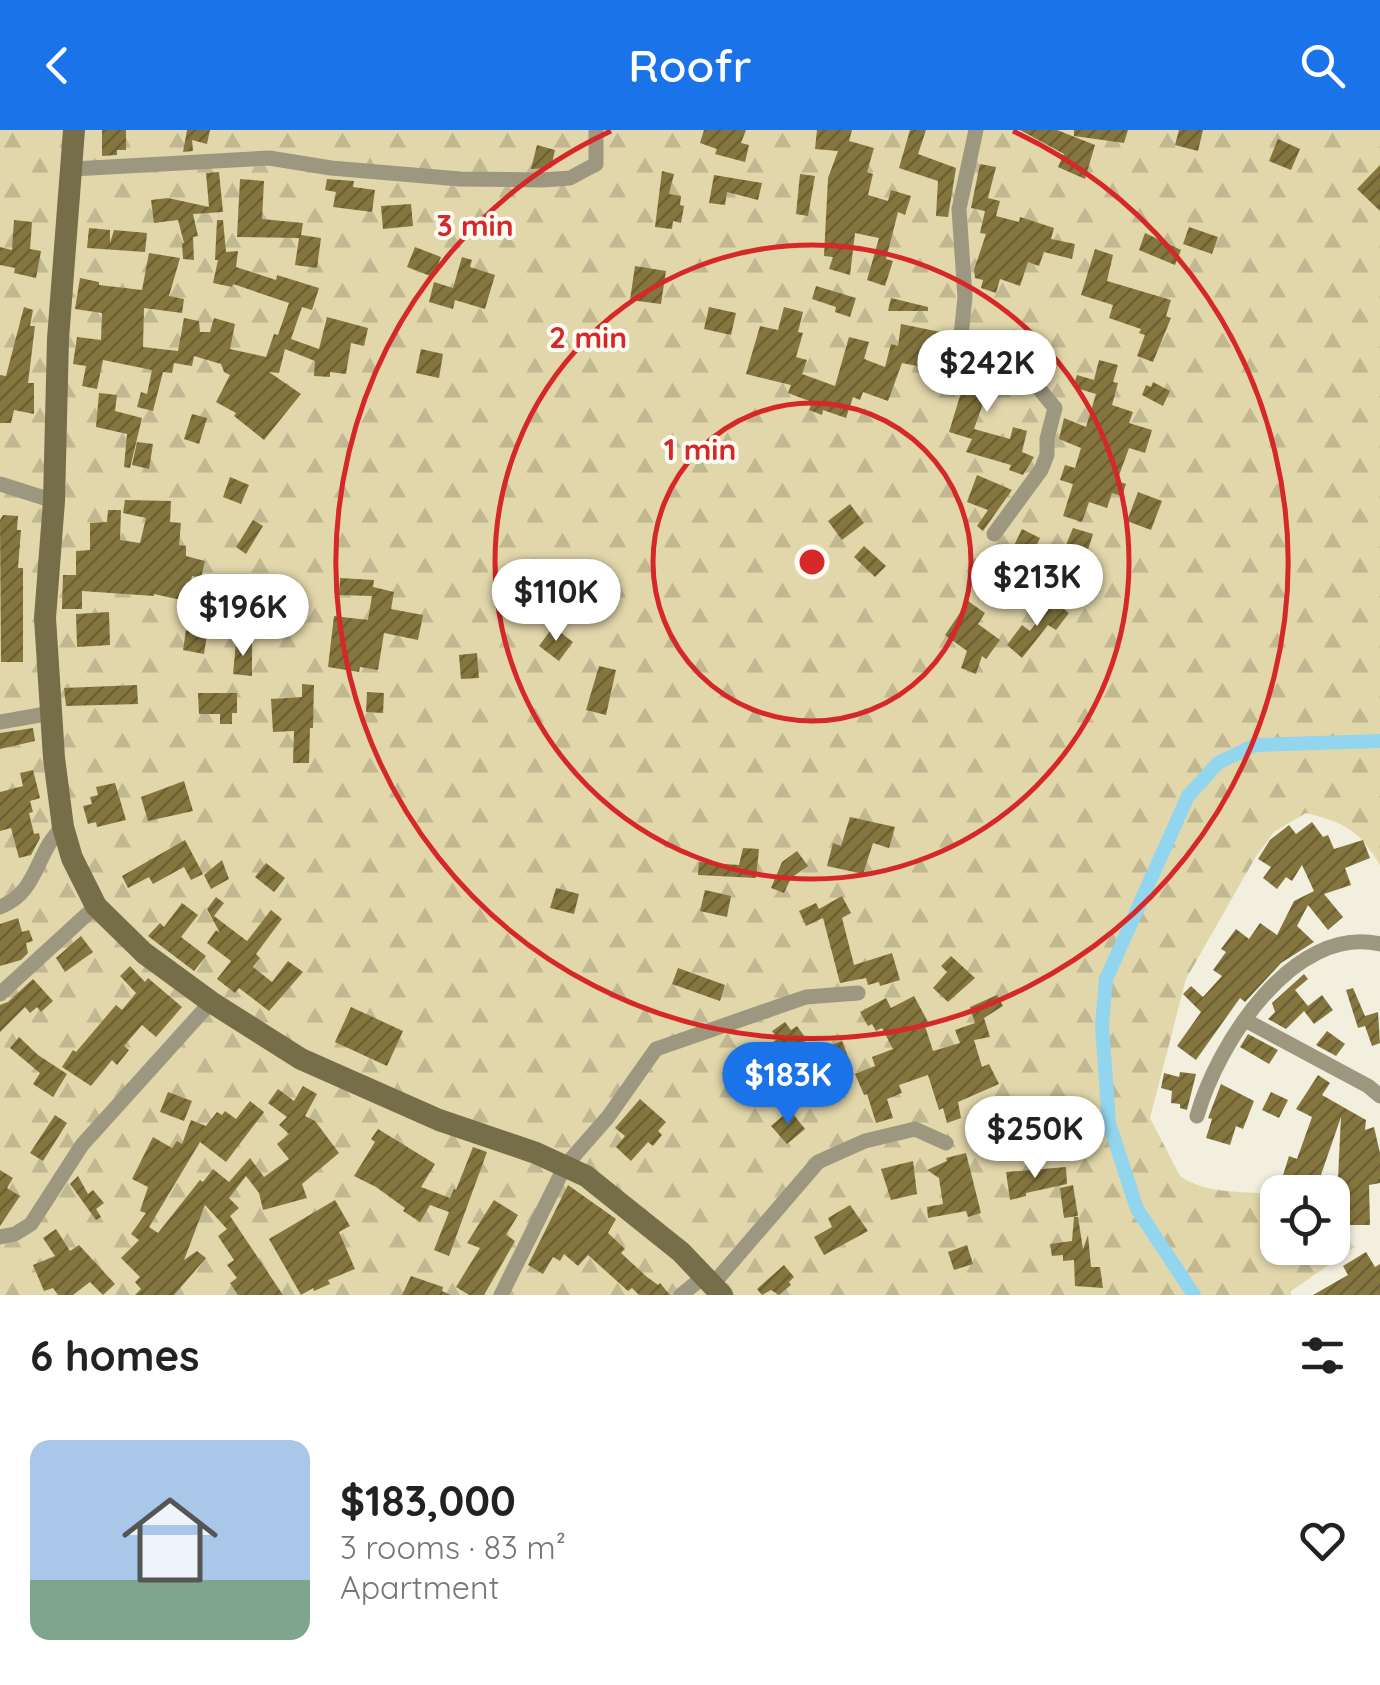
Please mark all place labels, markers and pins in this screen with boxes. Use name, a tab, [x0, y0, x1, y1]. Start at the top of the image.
pin: $242K	[917, 330, 1057, 415]
centre of rings	[794, 544, 830, 580]
pin: $213K	[967, 544, 1107, 629]
pin: $110K	[486, 559, 626, 644]
pin: $196K	[173, 574, 313, 659]
pin: $183K	[718, 1042, 858, 1127]
pin: $250K	[965, 1096, 1105, 1181]

